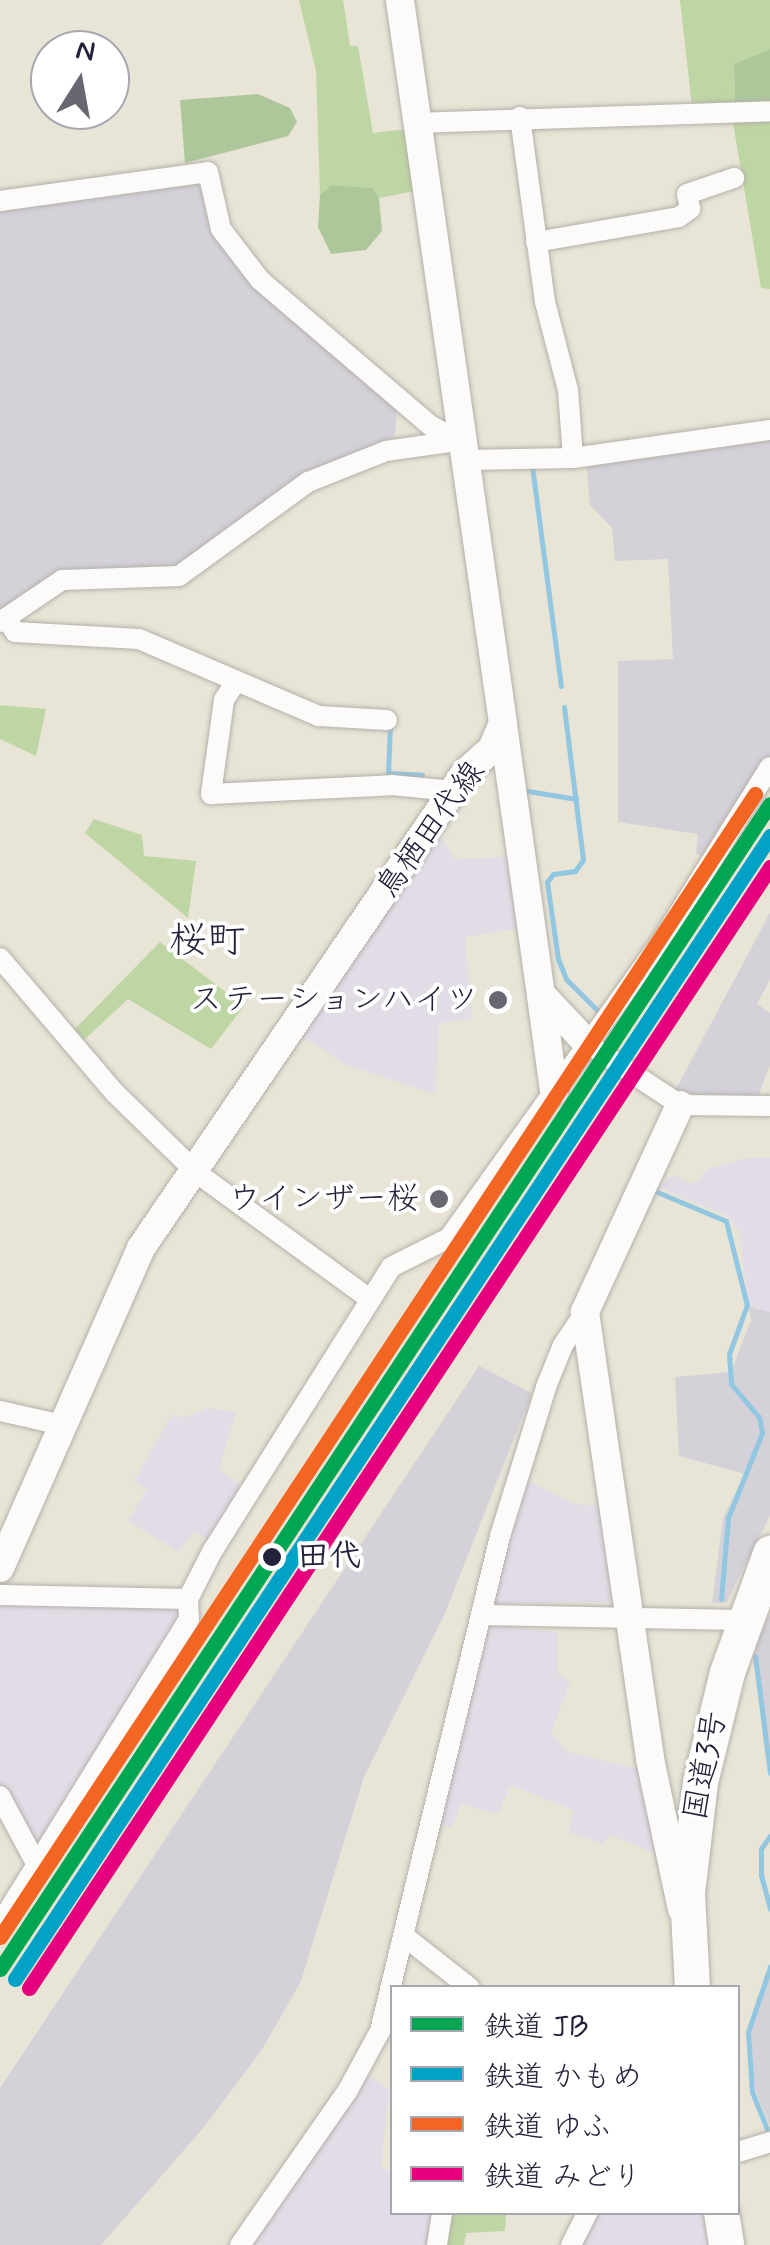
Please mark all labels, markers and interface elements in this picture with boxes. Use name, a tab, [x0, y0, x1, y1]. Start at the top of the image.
north arrow	[30, 30, 130, 130]
text: N	[73, 32, 98, 72]
street label: 鳥栖田代線	[368, 754, 494, 906]
district label: 桜町	[169, 919, 245, 965]
place label: ステーションハイツ	[190, 981, 478, 1019]
marker: ステーションハイツ	[487, 989, 509, 1011]
place label: ウインザー桜	[227, 1180, 419, 1218]
marker: ウインザー桜	[428, 1188, 450, 1210]
place label: 田代	[297, 1538, 361, 1576]
marker: 田代	[256, 1541, 288, 1573]
street label: 国道3号	[677, 1708, 735, 1824]
legend	[390, 1985, 740, 2215]
text: 鉄道 JB	[484, 2008, 588, 2047]
text: 鉄道 かもめ	[484, 2058, 642, 2097]
text: 鉄道 ゆふ	[484, 2108, 611, 2147]
text: 鉄道 みどり	[484, 2158, 642, 2197]

